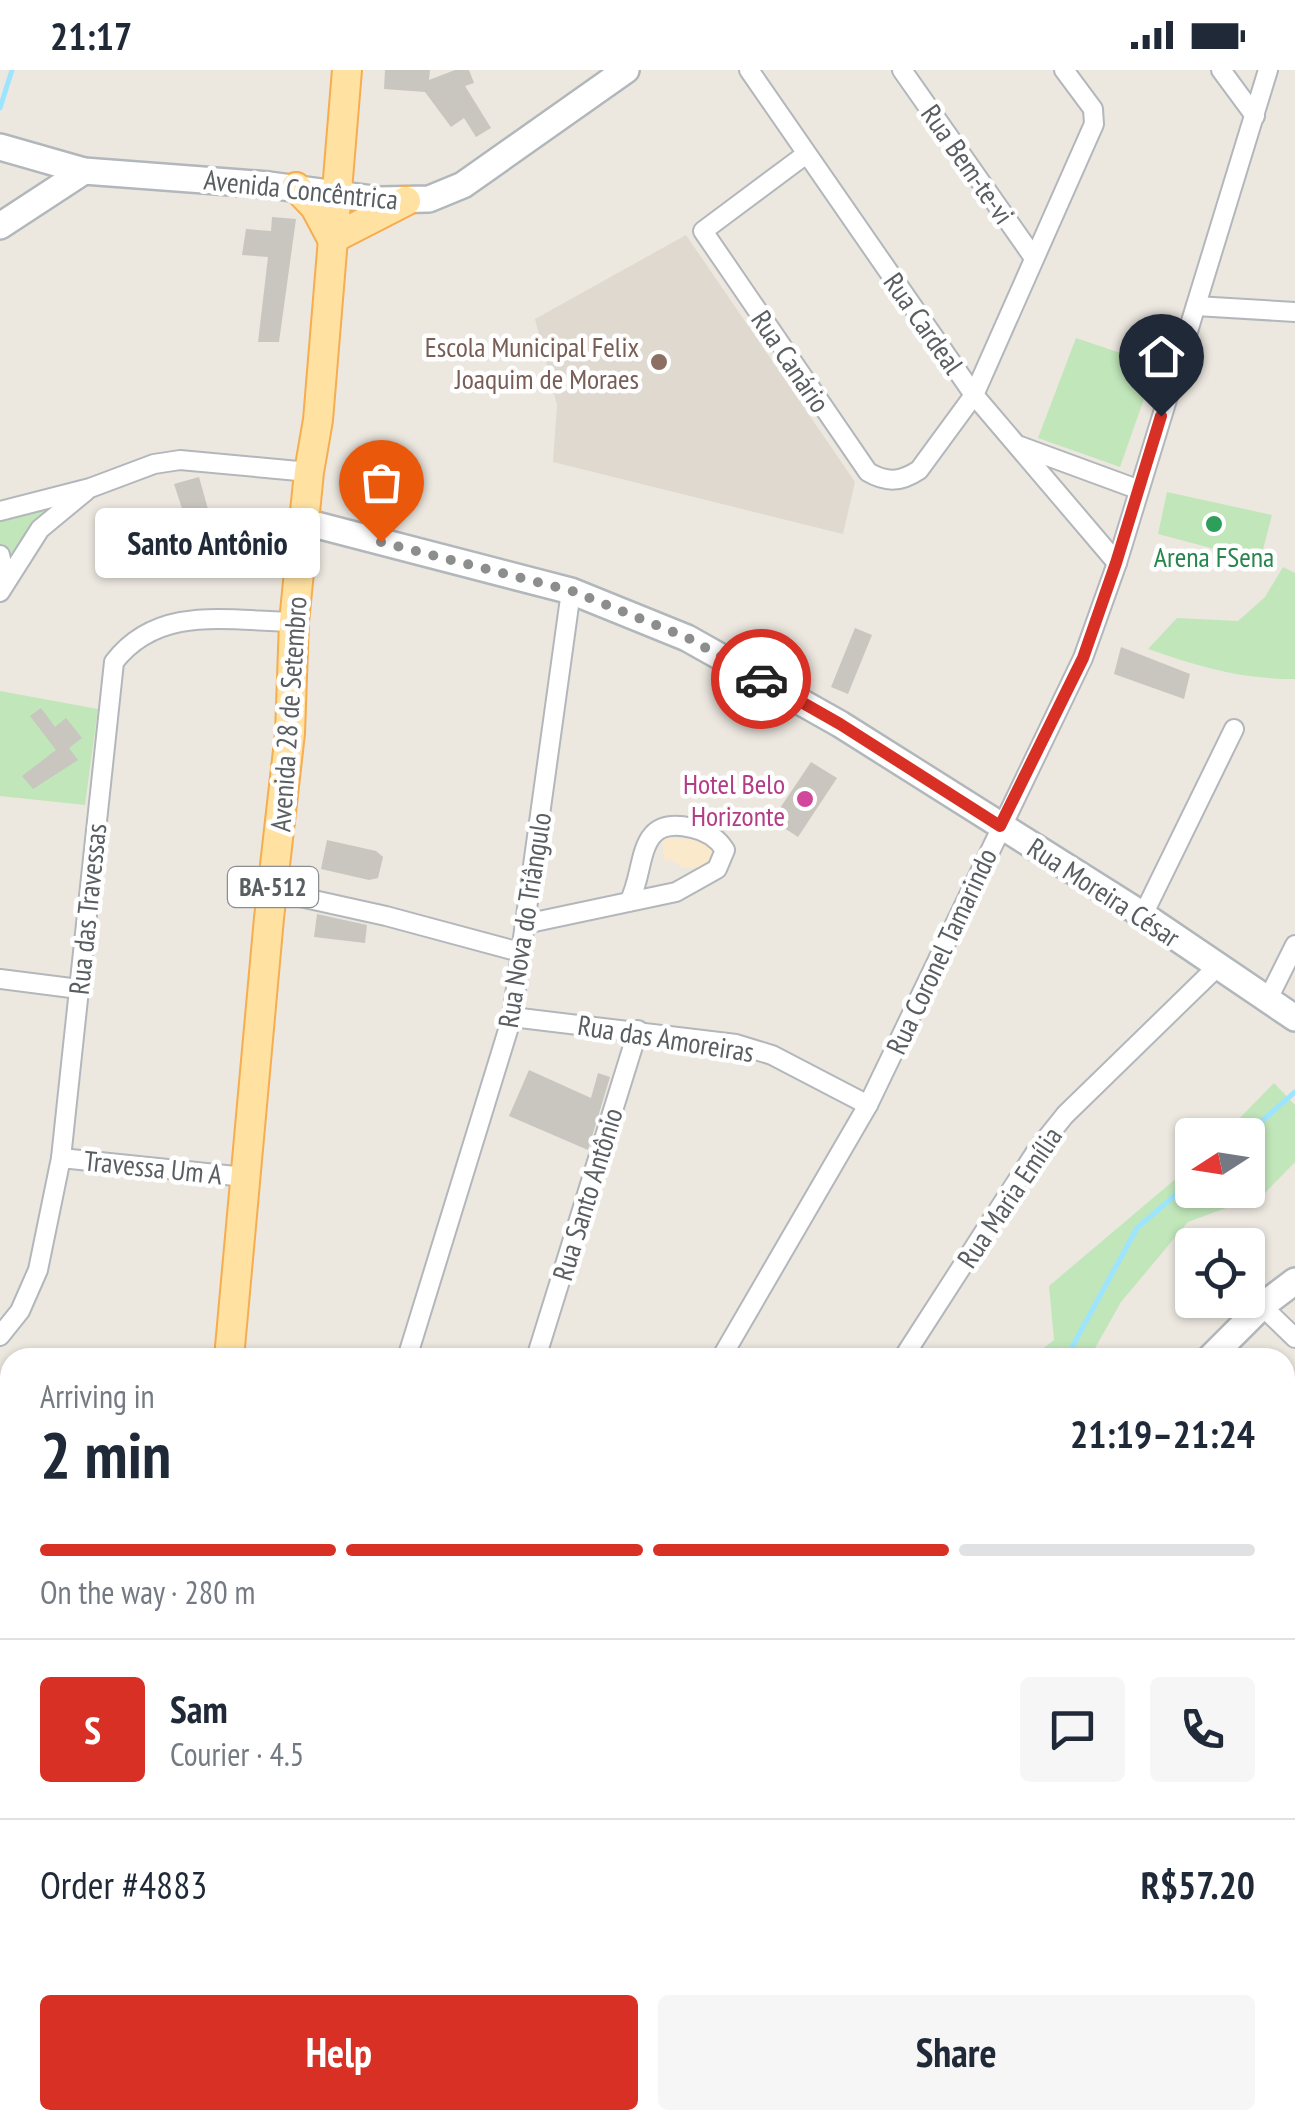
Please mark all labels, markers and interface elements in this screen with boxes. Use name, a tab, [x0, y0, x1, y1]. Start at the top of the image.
text: 21:17	[50, 11, 132, 60]
street label: Rua Bem-te-vi	[913, 97, 1023, 231]
street label: Avenida Concêntrica	[202, 160, 400, 218]
street label: Rua Cardeal	[876, 265, 973, 381]
street label: Rua Canário	[743, 303, 839, 419]
pin	[1119, 314, 1204, 417]
place label: Escola Municipal Felix Joaquim de Moraes	[425, 328, 639, 397]
icon: home	[1134, 329, 1189, 384]
marker: Escola Municipal Felix Joaquim de Moraes	[648, 351, 670, 373]
pin	[339, 440, 424, 543]
icon: bag	[354, 455, 409, 510]
callout: Santo Antônio	[96, 507, 321, 577]
marker: Arena FSena	[1203, 513, 1225, 535]
text: Santo Antônio	[127, 522, 288, 564]
place label: Arena FSena	[1154, 538, 1274, 575]
street label: Avenida 28 de Setembro	[261, 595, 315, 833]
courier	[711, 629, 811, 729]
icon: car	[734, 652, 789, 707]
place label: Hotel Belo Horizonte	[683, 765, 785, 834]
marker: Hotel Belo Horizonte	[794, 788, 816, 810]
street label: Rua Nova do Triângulo	[489, 810, 559, 1030]
street label: Rua das Travessas	[60, 822, 114, 996]
street label: Rua Moreira César	[1021, 829, 1188, 955]
street label: Rua Coronel Tamarindo	[877, 842, 1005, 1060]
road number: BA-512	[228, 867, 318, 907]
street label: Rua das Amoreiras	[575, 1006, 757, 1070]
street label: Rua Santo Antônio	[543, 1103, 631, 1285]
north arrow	[1175, 1118, 1265, 1208]
map controls	[1175, 1118, 1265, 1318]
street label: Rua Maria Emília	[948, 1119, 1070, 1275]
street label: Travessa Um A	[82, 1141, 225, 1193]
button: locate	[1175, 1228, 1265, 1318]
text: Arriving in	[40, 1375, 155, 1417]
text: 21:19–21:24	[1070, 1409, 1255, 1458]
text: 2 min	[40, 1412, 171, 1496]
text: On the way · 280 m	[40, 1571, 255, 1613]
button: chat	[1020, 1677, 1125, 1782]
button: phone	[1150, 1677, 1255, 1782]
text: Sam	[170, 1684, 228, 1733]
text: S	[84, 1705, 101, 1754]
text: Courier · 4.5	[170, 1733, 304, 1775]
text: Order #4883	[40, 1860, 207, 1909]
text: R$57.20	[1141, 1860, 1255, 1909]
button: Help	[40, 1995, 638, 2110]
button: Share	[658, 1995, 1255, 2110]

